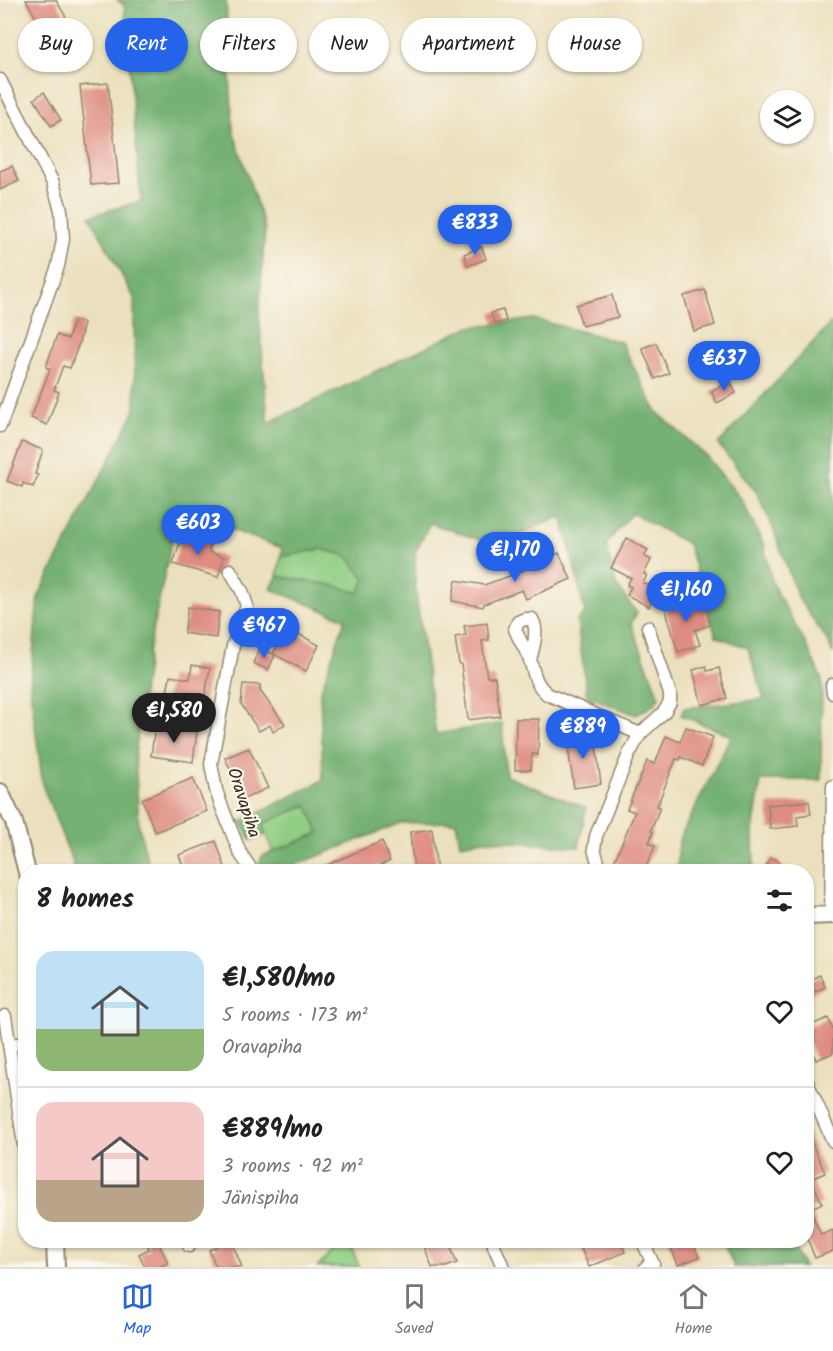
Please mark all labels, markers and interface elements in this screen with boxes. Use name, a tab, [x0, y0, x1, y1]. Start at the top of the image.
chip: Buy	[18, 18, 93, 72]
chip: Rent	[105, 18, 188, 72]
chip: Filters	[200, 18, 297, 72]
chip: New	[309, 18, 389, 72]
chip: Apartment	[401, 18, 536, 72]
chip: House	[548, 18, 642, 72]
map controls	[760, 90, 814, 144]
button: layers	[760, 90, 814, 144]
pin: €833	[439, 205, 511, 256]
text: €833	[452, 208, 498, 240]
pin: €637	[688, 341, 760, 392]
text: €637	[702, 344, 746, 376]
pin: €603	[162, 505, 234, 556]
text: €603	[176, 508, 220, 540]
pin: €1,170	[466, 532, 564, 583]
text: €1,170	[490, 535, 540, 567]
pin: €1,160	[637, 572, 735, 623]
text: €1,160	[660, 575, 712, 607]
pin: €967	[228, 608, 300, 659]
text: €967	[242, 611, 286, 643]
pin: €1,580	[125, 693, 223, 744]
text: €1,580	[146, 696, 202, 728]
pin: €889	[547, 709, 619, 760]
text: €889	[560, 712, 606, 744]
street label: Oravapiha	[218, 764, 268, 842]
text: 8 homes	[36, 879, 134, 921]
icon: filters	[763, 884, 796, 917]
text: €1,580/mo	[222, 958, 335, 1000]
icon: home	[84, 975, 156, 1047]
icon: heart	[763, 995, 796, 1028]
text: 5 rooms · 173 m²	[222, 1000, 368, 1032]
text: Oravapiha	[222, 1032, 303, 1064]
text: €889/mo	[222, 1109, 323, 1151]
icon: home	[84, 1126, 156, 1198]
icon: heart	[763, 1146, 796, 1179]
text: 3 rooms · 92 m²	[222, 1151, 363, 1183]
text: Jänispiha	[222, 1183, 299, 1215]
tab: Map	[121, 1280, 154, 1341]
tab: Saved	[395, 1280, 433, 1341]
tab: Home	[674, 1280, 712, 1341]

